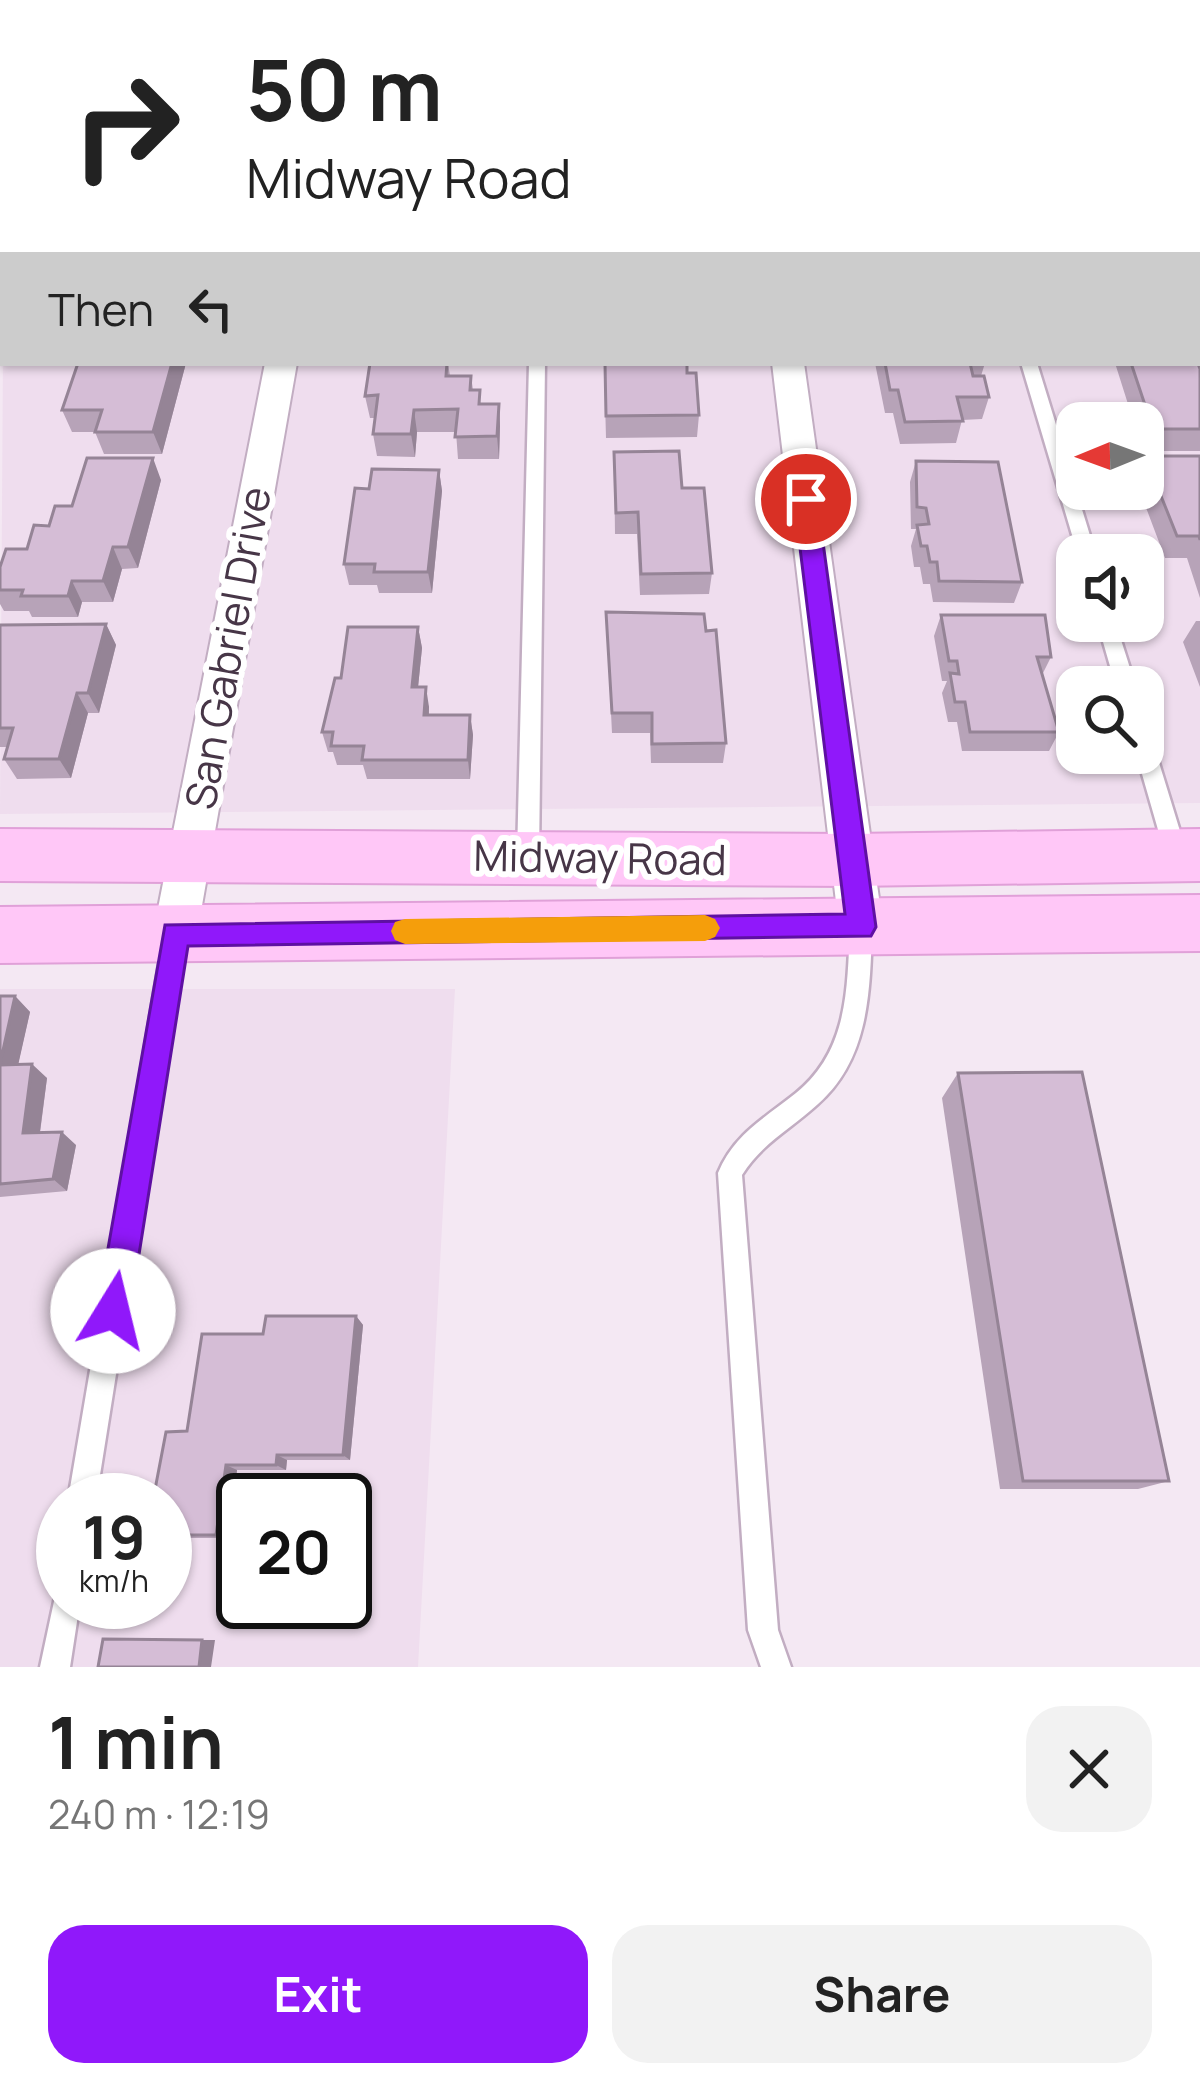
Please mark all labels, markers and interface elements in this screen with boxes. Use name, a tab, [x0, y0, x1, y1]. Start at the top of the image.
text: 50 m	[246, 31, 443, 146]
icon: right	[48, 48, 204, 204]
text: Midway Road	[246, 140, 571, 214]
icon: left	[178, 276, 244, 342]
text: Then	[48, 278, 154, 340]
north arrow	[1056, 402, 1164, 510]
map controls	[1056, 402, 1164, 774]
pin	[755, 448, 857, 550]
icon: arrive	[773, 466, 839, 532]
street label: San Gabriel Drive	[170, 482, 284, 814]
button: sound	[1056, 534, 1164, 642]
button: search	[1056, 666, 1164, 774]
street label: Midway Road	[473, 826, 727, 888]
position arrow	[50, 1248, 176, 1374]
speed limit sign: 20	[216, 1473, 372, 1629]
text: 19	[82, 1495, 146, 1577]
text: km/h	[79, 1560, 149, 1601]
text: 1 min	[48, 1692, 224, 1791]
button: close	[1026, 1706, 1152, 1832]
text: 240 m · 12:19	[48, 1787, 270, 1841]
button: Exit	[48, 1925, 588, 2063]
button: Share	[612, 1925, 1152, 2063]

